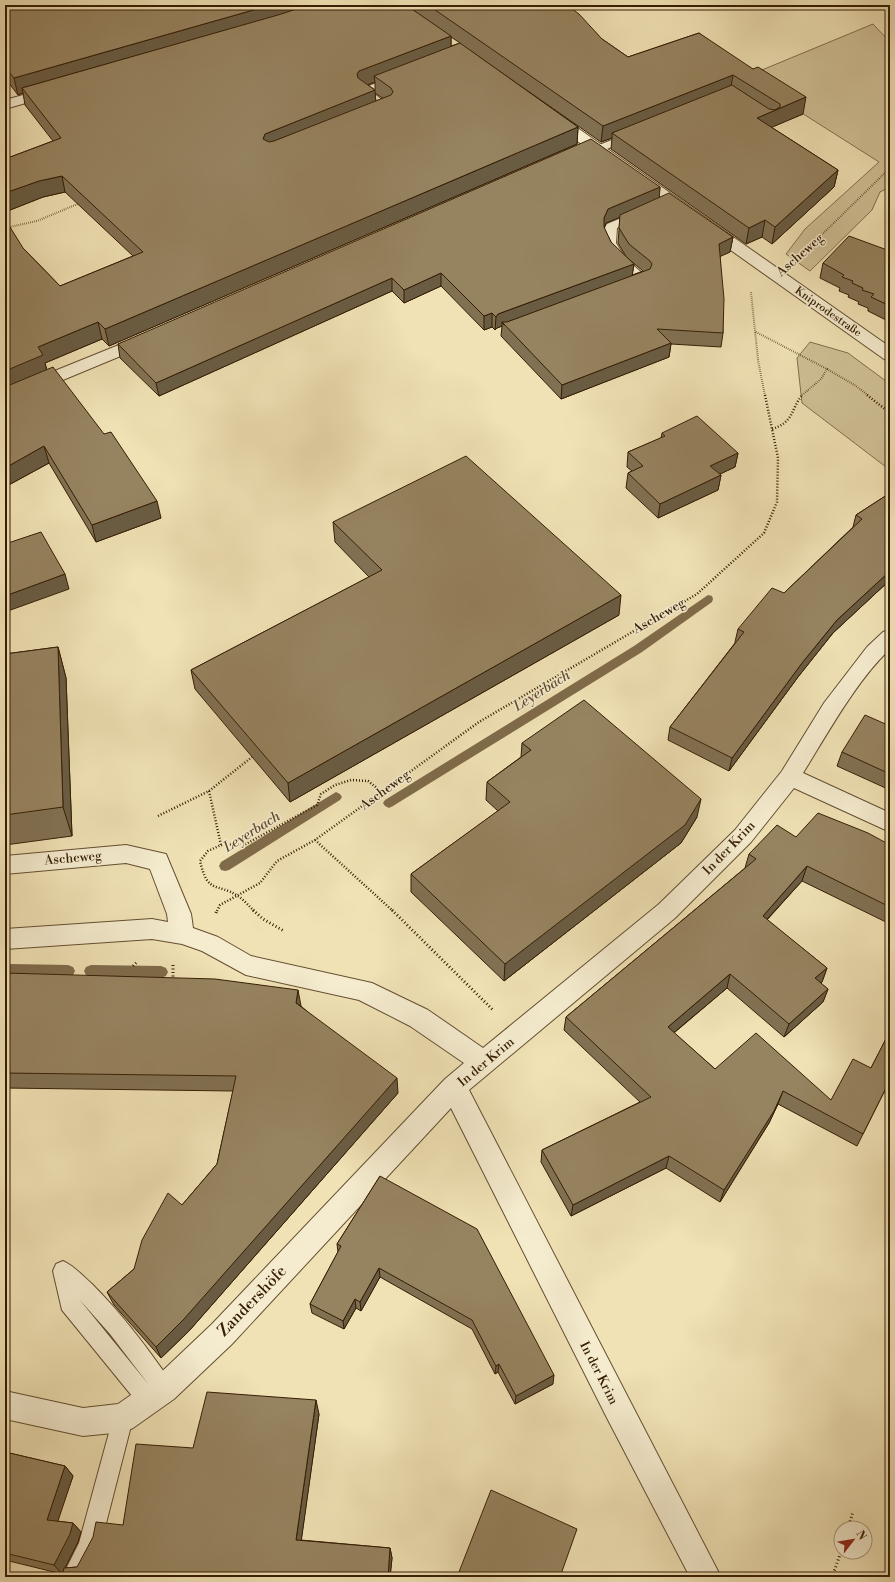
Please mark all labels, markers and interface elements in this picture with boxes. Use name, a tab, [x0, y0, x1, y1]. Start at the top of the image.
street label: Ascheweg	[772, 230, 827, 281]
street label: Kniprodestraße	[792, 284, 864, 340]
street label: Ascheweg	[629, 595, 688, 638]
water label: Leyerbach	[510, 666, 574, 716]
street label: Ascheweg	[356, 766, 413, 814]
water label: Leyerbach	[220, 807, 284, 857]
street label: In der Krim	[699, 817, 759, 878]
street label: Ascheweg	[43, 847, 103, 869]
street label: In der Krim	[455, 1033, 518, 1090]
street label: Zandershöfe	[213, 1261, 291, 1341]
street label: In der Krim	[576, 1339, 622, 1408]
north arrow	[833, 1520, 873, 1560]
text: N	[852, 1528, 869, 1543]

